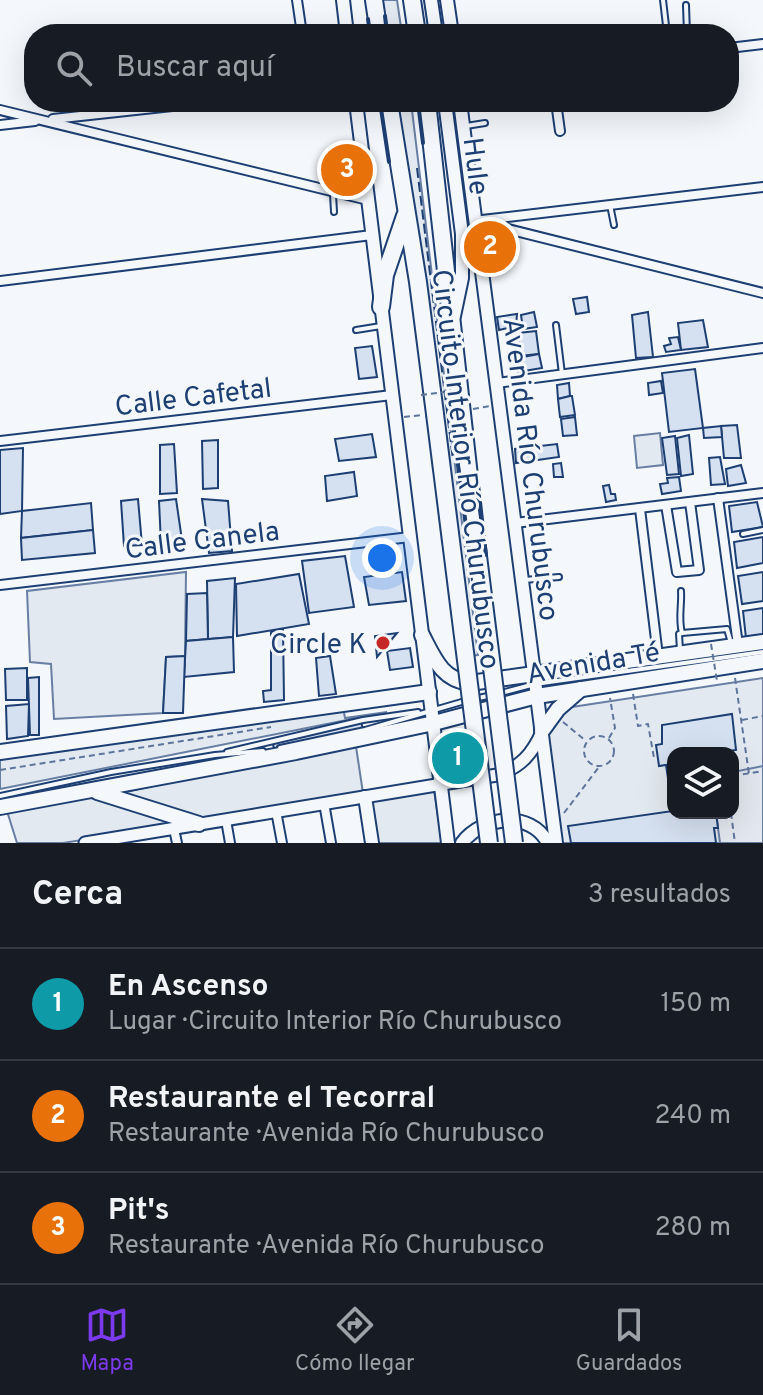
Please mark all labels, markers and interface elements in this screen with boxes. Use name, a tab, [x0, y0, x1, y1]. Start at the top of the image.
search box	[24, 24, 739, 112]
icon: search	[52, 46, 96, 90]
text: Buscar aquí	[116, 50, 274, 87]
street label: Hule	[453, 136, 495, 197]
pin: 3	[321, 140, 373, 200]
pin: 2	[464, 217, 516, 277]
street label: Circuito Interior Río Churubusco	[422, 267, 506, 671]
street label: Avenida Río Churubusco	[493, 316, 565, 623]
street label: Calle Cafetal	[113, 371, 274, 426]
street label: Calle Canela	[123, 515, 282, 569]
your location	[362, 538, 402, 578]
place label: Circle K	[270, 628, 367, 664]
marker: Circle K	[374, 634, 392, 652]
street label: Avenida Té	[524, 636, 663, 694]
pin: 1	[432, 728, 484, 788]
map controls	[667, 747, 739, 819]
button: layers	[667, 747, 739, 819]
text: Cerca	[32, 874, 123, 917]
text: 3 resultados	[588, 879, 731, 912]
text: En Ascenso	[108, 969, 269, 1006]
text: 1	[53, 988, 63, 1021]
text: 150 m	[660, 988, 731, 1021]
text: Lugar · Circuito Interior Río Churubusco	[108, 1006, 562, 1039]
text: Restaurante el Tecorral	[108, 1081, 435, 1118]
text: 2	[50, 1100, 66, 1133]
text: 240 m	[654, 1100, 731, 1133]
text: Restaurante · Avenida Río Churubusco	[108, 1118, 545, 1151]
text: Pit's	[108, 1193, 170, 1230]
text: 3	[50, 1212, 66, 1245]
text: 280 m	[655, 1212, 731, 1245]
text: Restaurante · Avenida Río Churubusco	[108, 1230, 545, 1263]
tab: Mapa	[81, 1303, 134, 1378]
tab: Cómo llegar	[295, 1303, 415, 1378]
tab: Guardados	[576, 1303, 682, 1378]

